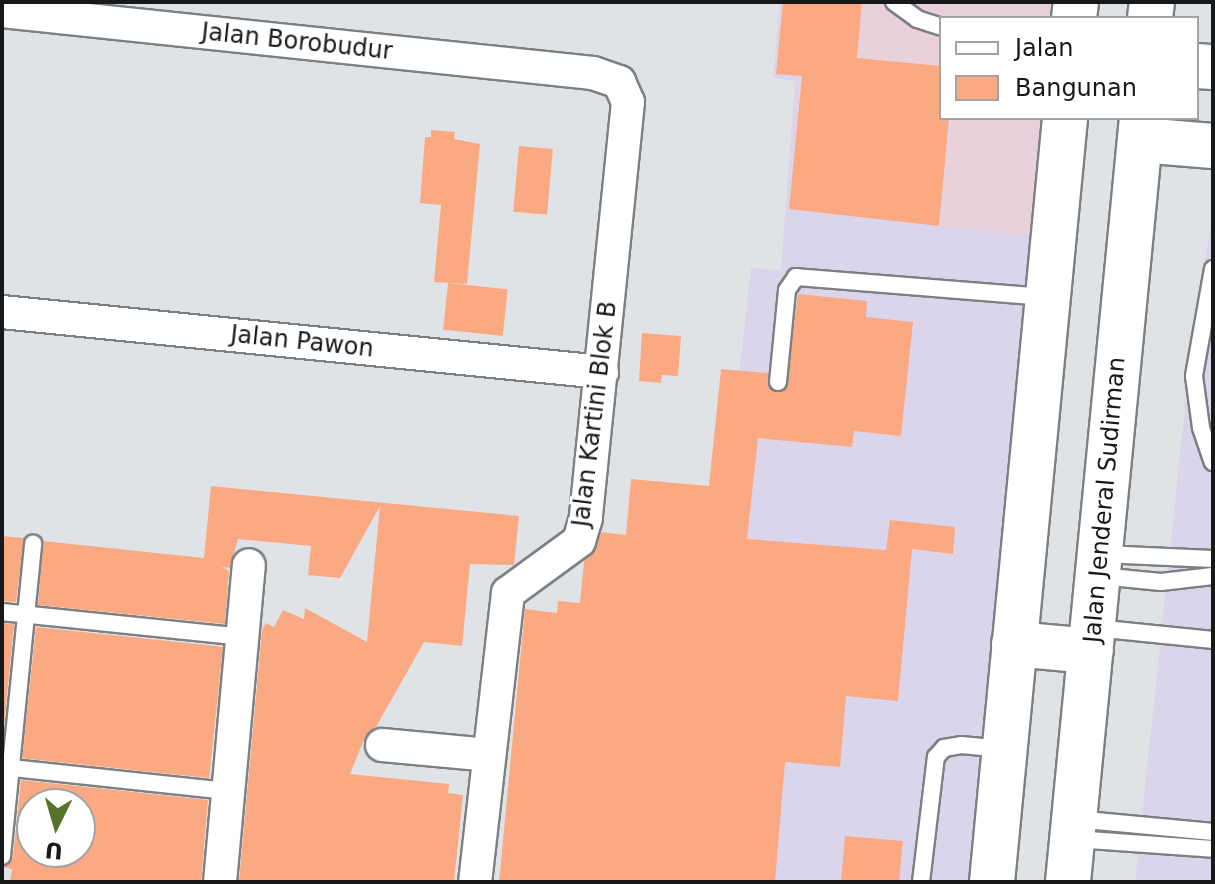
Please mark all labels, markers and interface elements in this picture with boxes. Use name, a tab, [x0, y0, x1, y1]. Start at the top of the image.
legend	[939, 16, 1199, 120]
street label: Jalan Borobudur	[200, 18, 394, 66]
text: Jalan	[1015, 34, 1073, 62]
text: Bangunan	[1015, 74, 1137, 102]
street label: Jalan Kartini Blok B	[567, 299, 623, 529]
street label: Jalan Pawon	[229, 320, 375, 364]
street label: Jalan Jenderal Sudirman	[1078, 356, 1132, 644]
north arrow	[16, 788, 96, 868]
text: U	[44, 837, 64, 864]

